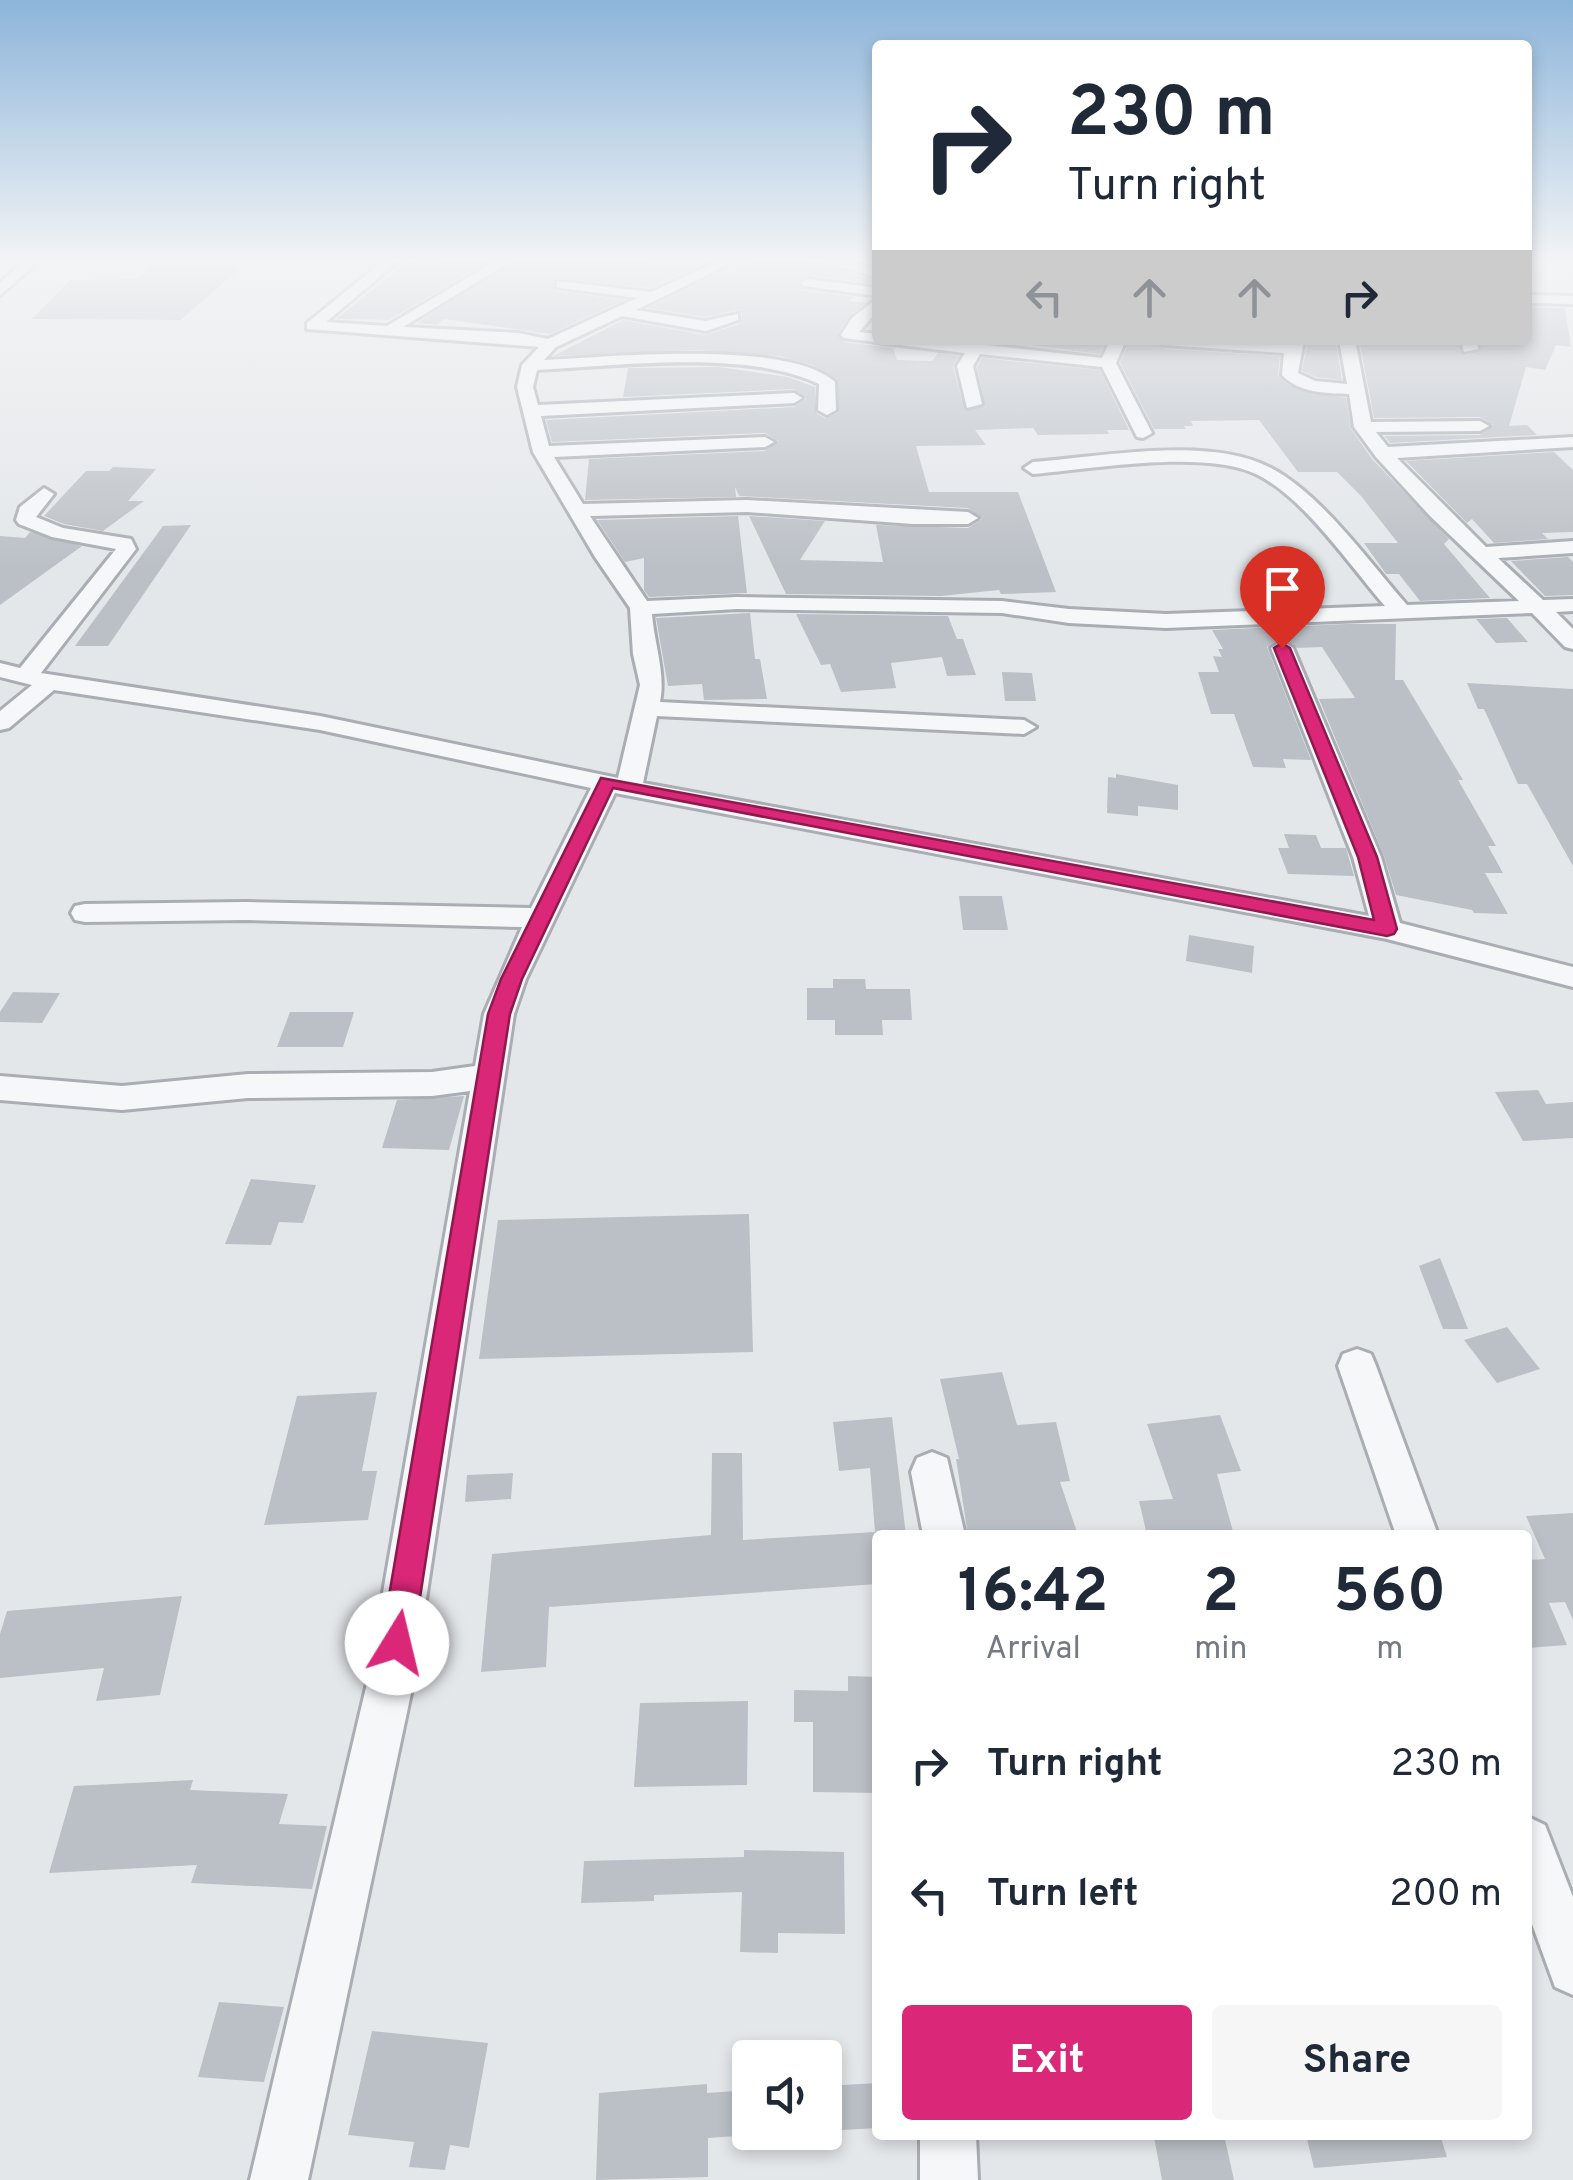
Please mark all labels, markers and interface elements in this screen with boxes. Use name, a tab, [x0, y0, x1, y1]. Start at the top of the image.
text: 230 m	[1067, 72, 1276, 161]
icon: right	[902, 80, 1032, 210]
text: Turn right	[1067, 159, 1266, 216]
icon: left	[1017, 270, 1072, 325]
icon: ahead	[1122, 270, 1177, 325]
icon: ahead	[1227, 270, 1282, 325]
icon: right	[1332, 270, 1387, 325]
pin	[1240, 546, 1325, 649]
icon: arrive	[1255, 561, 1310, 616]
text: 16:42	[958, 1557, 1108, 1633]
text: 2	[1203, 1557, 1239, 1633]
text: 560	[1333, 1557, 1446, 1633]
position arrow	[345, 1591, 449, 1695]
text: Arrival	[985, 1630, 1081, 1670]
text: min	[1194, 1630, 1247, 1670]
text: m	[1376, 1630, 1403, 1670]
icon: right	[902, 1738, 957, 1793]
text: Turn right	[987, 1741, 1162, 1790]
text: 230 m	[1391, 1741, 1502, 1790]
icon: left	[902, 1868, 957, 1923]
text: Turn left	[987, 1871, 1139, 1920]
text: 200 m	[1389, 1871, 1502, 1920]
button: Exit	[902, 2005, 1192, 2120]
button: Share	[1212, 2005, 1502, 2120]
map controls	[732, 2040, 842, 2150]
button: sound	[732, 2040, 842, 2150]

